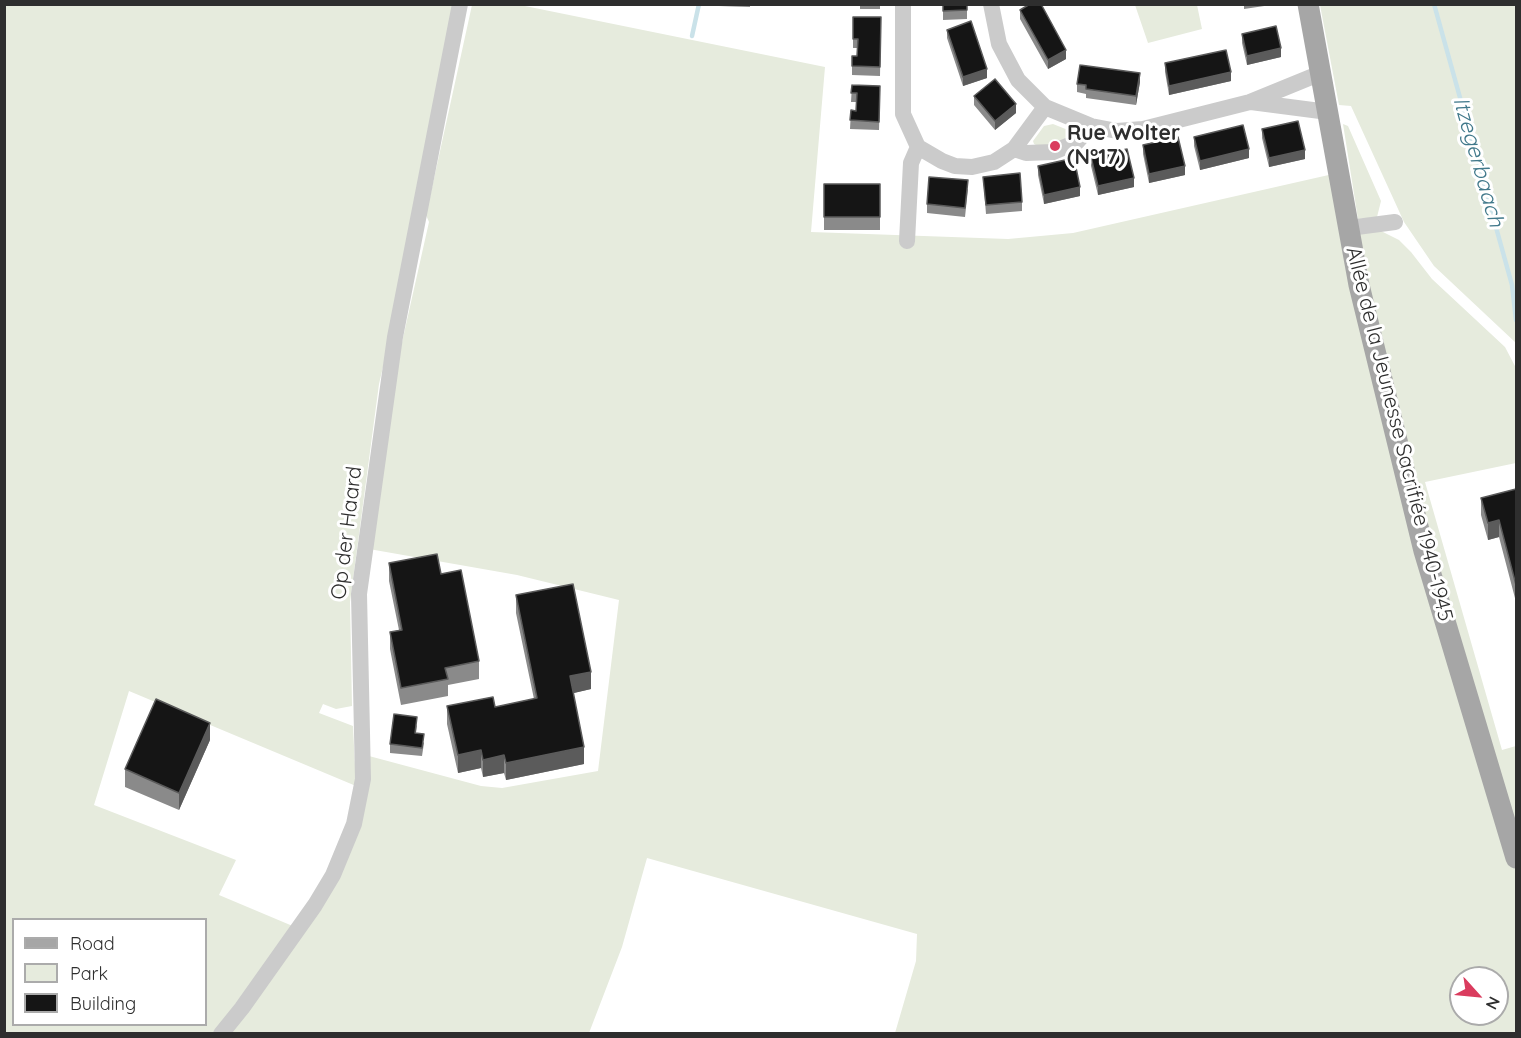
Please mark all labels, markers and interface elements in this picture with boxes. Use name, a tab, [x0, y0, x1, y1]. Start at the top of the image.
water label: Itzegerbaach	[1447, 94, 1509, 230]
place label: Rue Wolter (N°17)	[1067, 121, 1180, 171]
marker: Rue Wolter (N°17)	[1048, 139, 1062, 153]
street label: Allée de la Jeunesse Sacrifiée 1940-1945	[1340, 244, 1458, 624]
street label: Op der Haard	[326, 465, 368, 601]
legend	[12, 918, 207, 1026]
text: Road	[70, 932, 115, 955]
text: Park	[70, 962, 108, 985]
north arrow	[1449, 966, 1509, 1026]
text: Building	[70, 992, 136, 1015]
text: N	[1482, 993, 1505, 1013]

